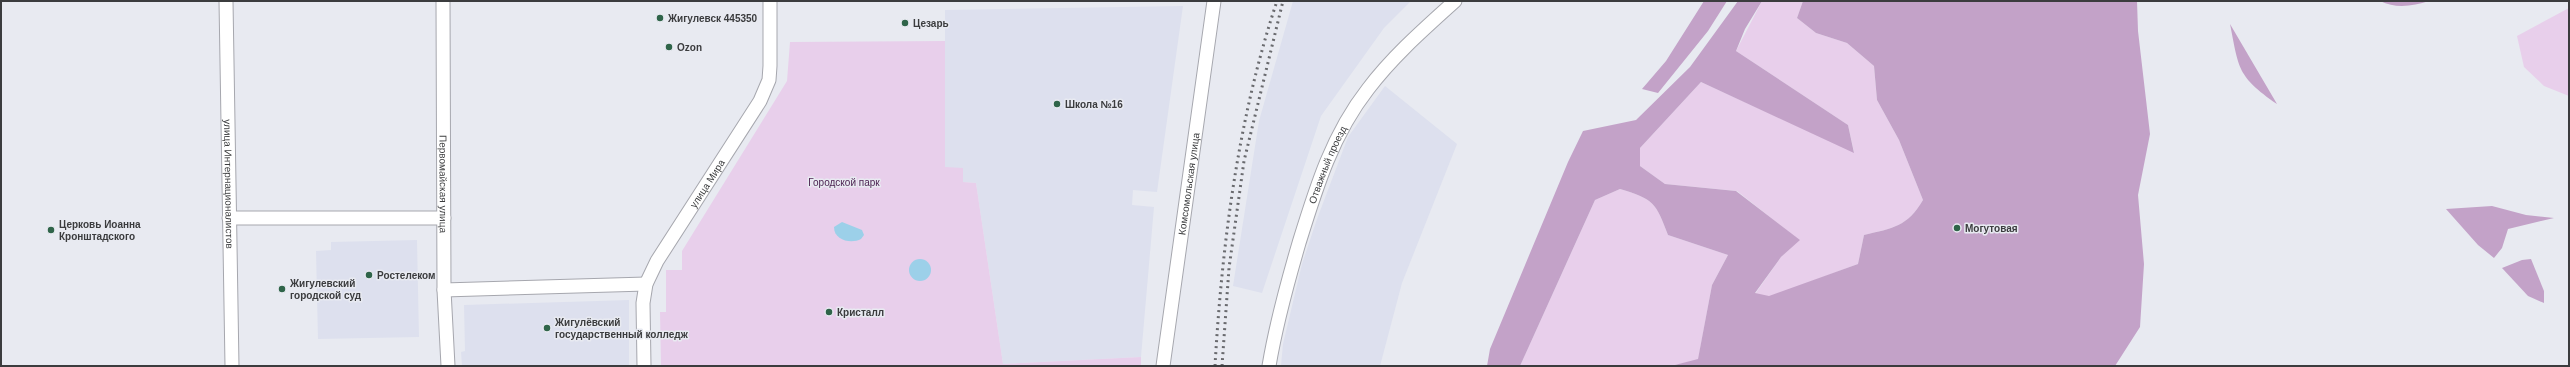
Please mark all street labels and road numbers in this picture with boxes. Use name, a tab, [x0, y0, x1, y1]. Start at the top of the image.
street label: улица Интернационалистов	[222, 119, 235, 249]
street label: Отважный проезд	[1307, 124, 1349, 205]
street label: Комсомольская улица	[1176, 132, 1202, 236]
street label: Первомайская улица	[437, 135, 449, 233]
street label: улица Мира	[688, 157, 727, 210]

